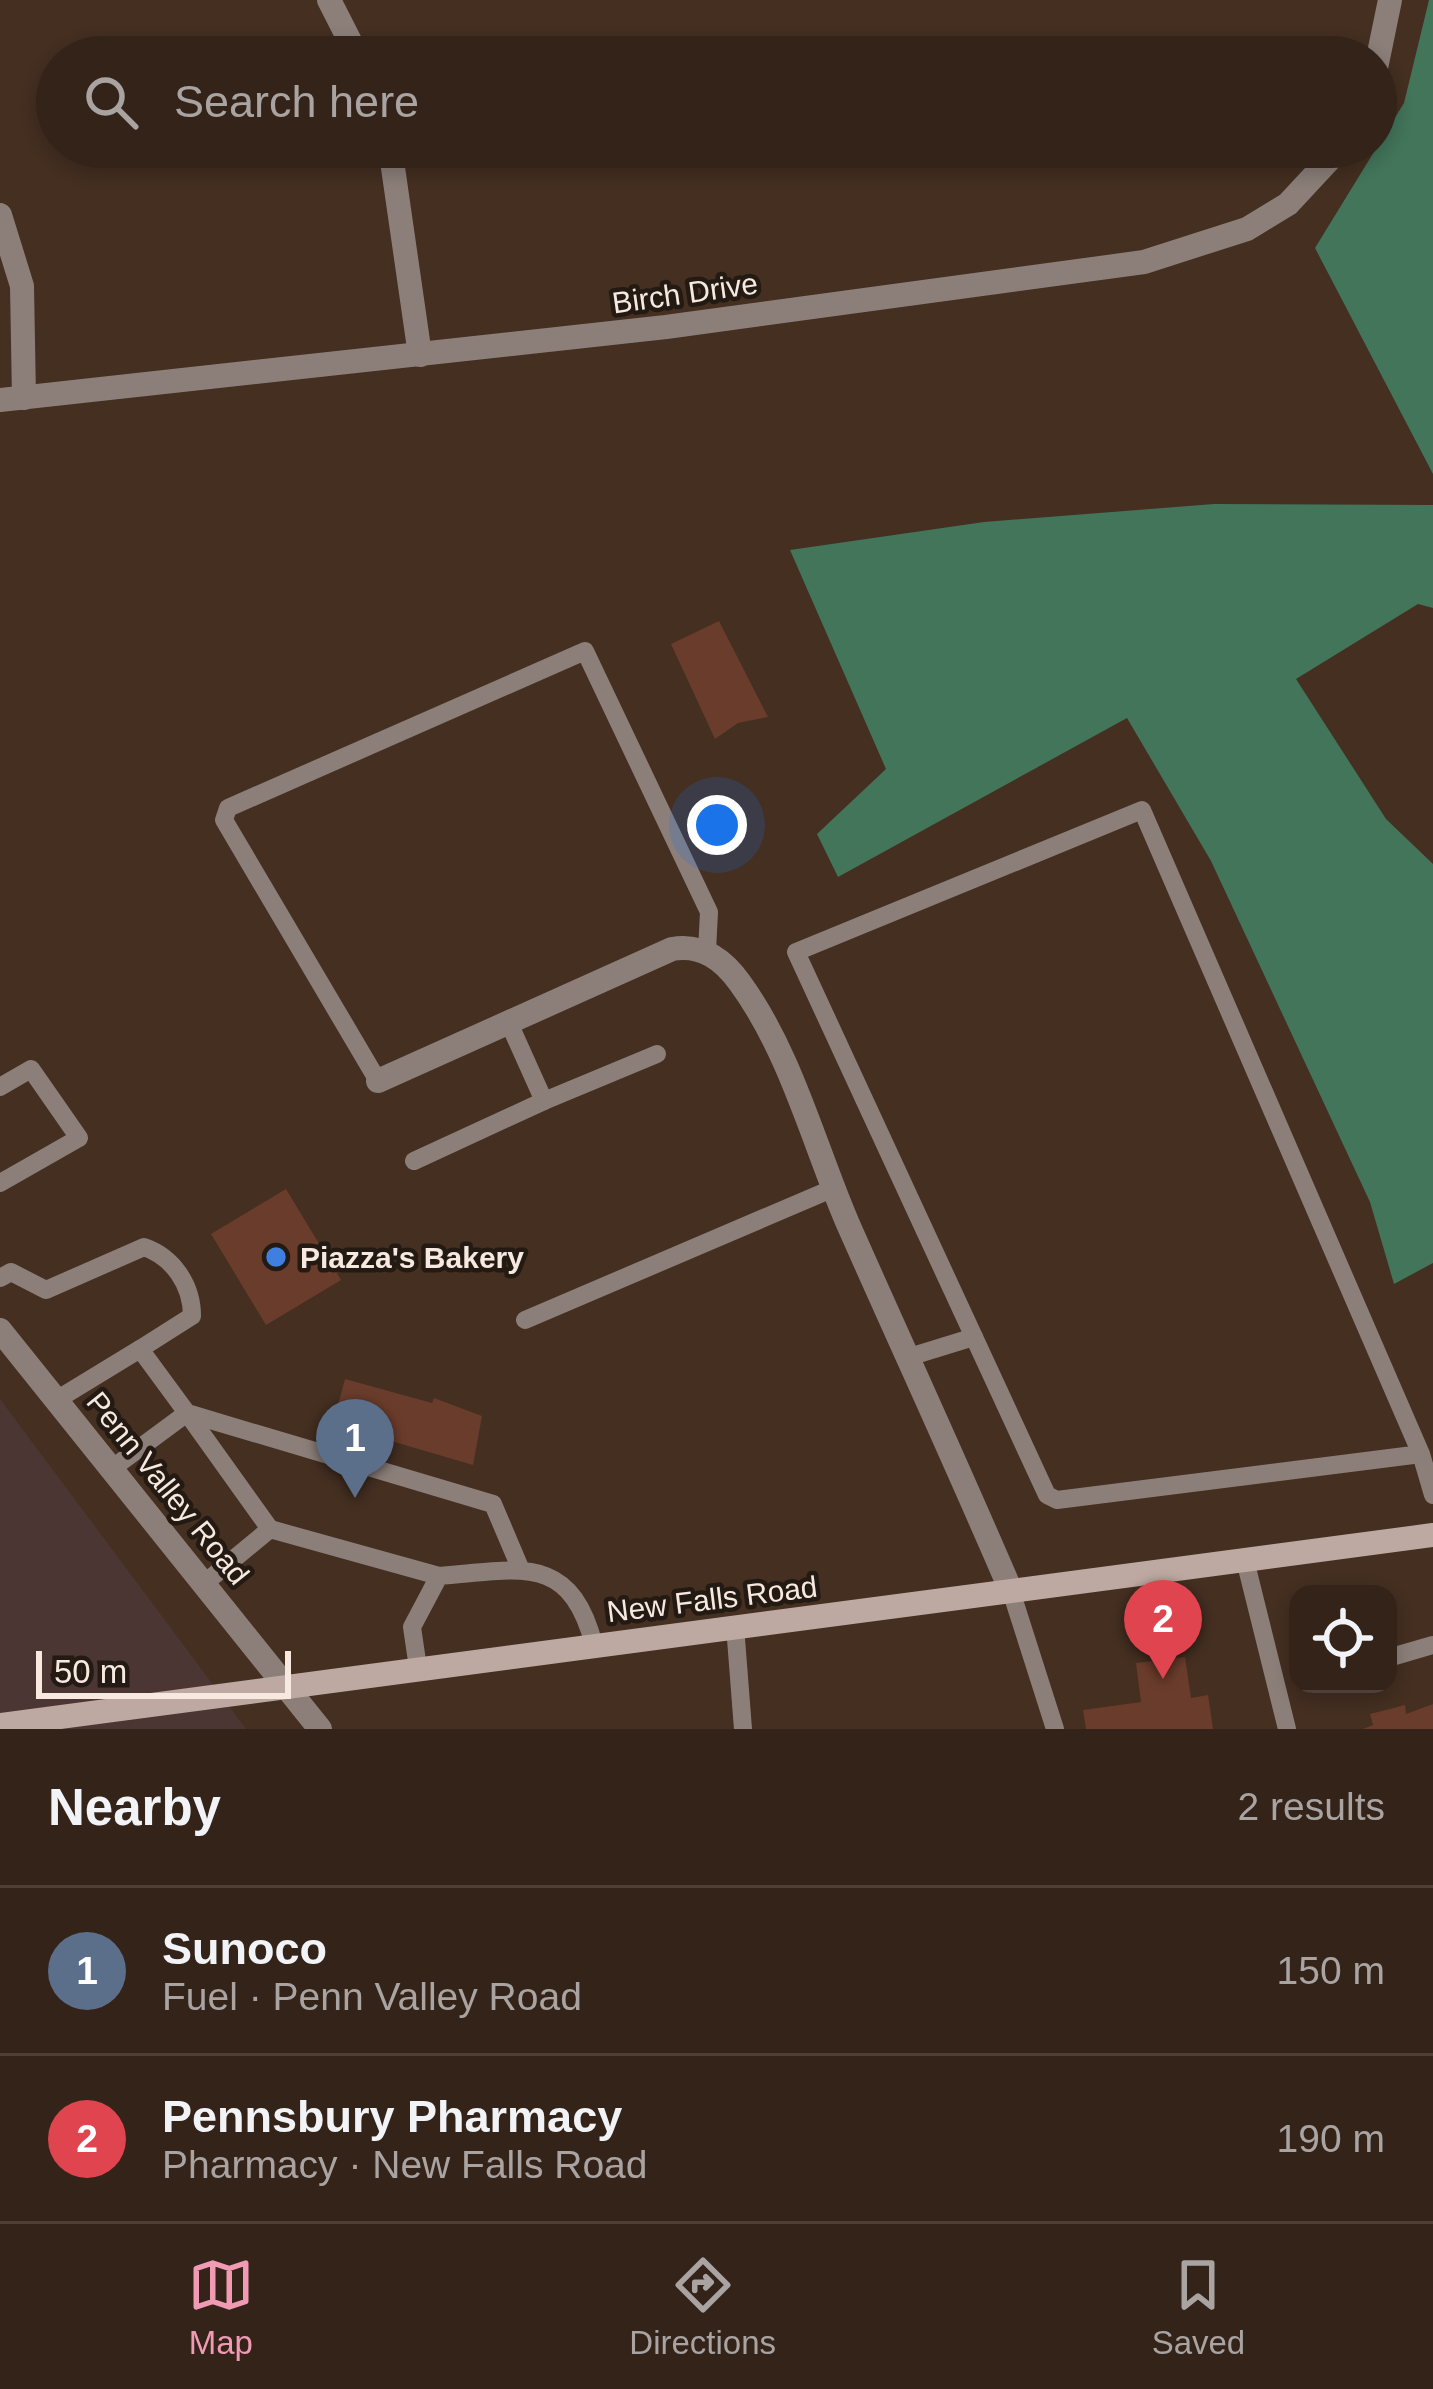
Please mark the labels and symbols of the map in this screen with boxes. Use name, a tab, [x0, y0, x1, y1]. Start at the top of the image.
street label: Birch Drive	[610, 266, 760, 320]
your location	[687, 795, 747, 855]
place label: Piazza's Bakery	[300, 1241, 524, 1274]
marker: Piazza's Bakery	[263, 1244, 289, 1270]
street label: Penn Valley Road	[80, 1385, 256, 1591]
pin: 1	[316, 1399, 394, 1498]
street label: New Falls Road	[605, 1570, 819, 1628]
pin: 2	[1124, 1580, 1202, 1679]
scale bar	[36, 1645, 291, 1698]

